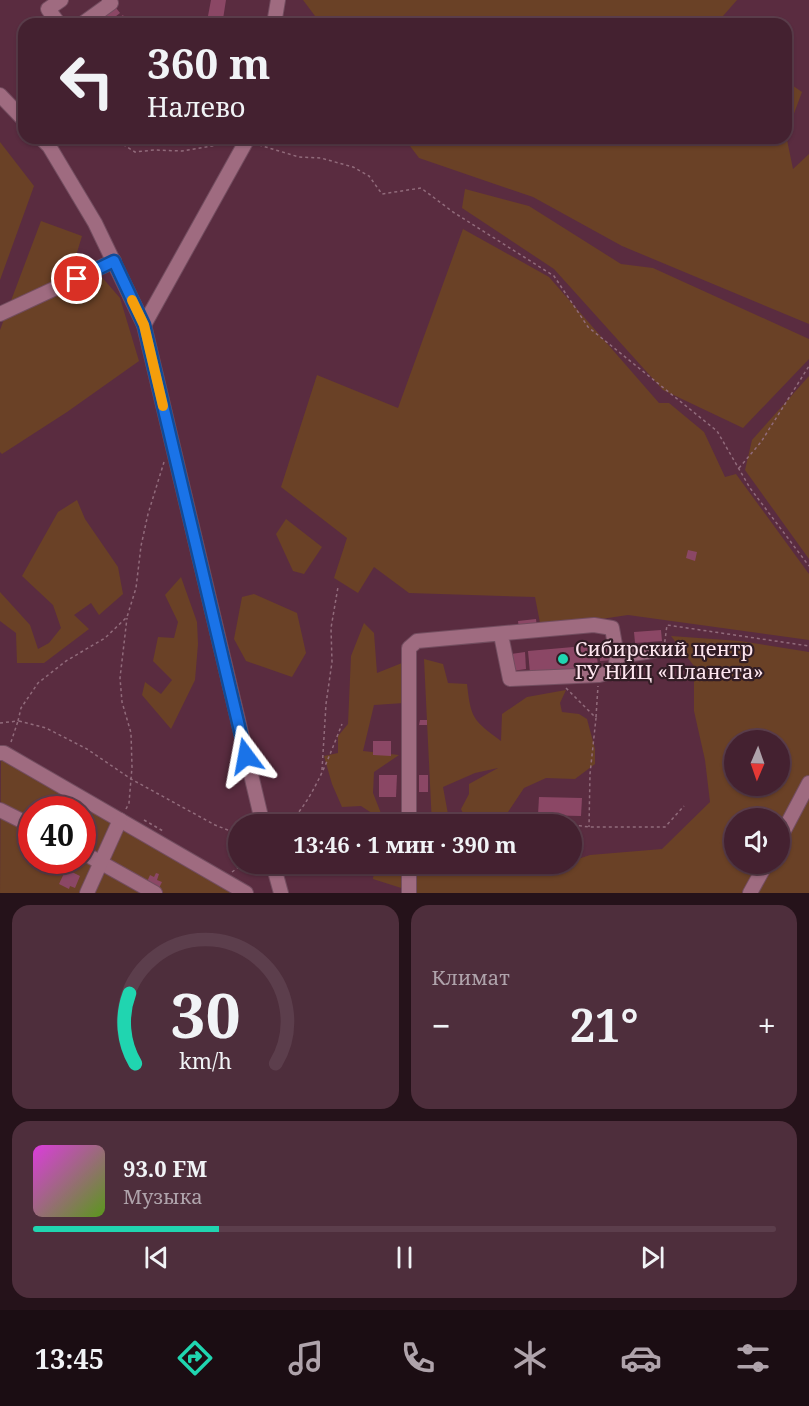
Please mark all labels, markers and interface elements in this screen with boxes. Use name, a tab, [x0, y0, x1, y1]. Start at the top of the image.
text: 360 m	[147, 34, 271, 91]
icon: left	[48, 42, 126, 120]
text: Налево	[147, 88, 245, 125]
pin	[51, 253, 102, 304]
icon: arrive	[60, 262, 93, 295]
place label: Сибирский центр ГУ НИЦ «Планета»	[575, 635, 764, 685]
marker: Сибирский центр ГУ НИЦ «Планета»	[556, 652, 570, 666]
position arrow	[214, 724, 278, 788]
north arrow	[724, 730, 790, 796]
map controls	[724, 730, 790, 874]
speed limit sign: 40	[18, 796, 96, 874]
button: sound	[724, 808, 790, 874]
text: 13:46 · 1 мин · 390 m	[293, 829, 517, 859]
text: Климат	[432, 964, 510, 991]
text: 30	[170, 971, 241, 1056]
text: 21°	[570, 994, 639, 1055]
text: −	[432, 1003, 451, 1048]
text: +	[758, 1003, 776, 1048]
text: km/h	[179, 1046, 232, 1075]
text: 93.0 FM	[123, 1153, 207, 1183]
text: Музыка	[123, 1183, 203, 1210]
icon: previous	[140, 1241, 173, 1274]
icon: pause	[388, 1241, 421, 1274]
icon: next	[636, 1241, 669, 1274]
icon: directions	[174, 1337, 216, 1379]
icon: music	[285, 1337, 327, 1379]
icon: phone	[397, 1337, 439, 1379]
icon: climate	[509, 1337, 551, 1379]
icon: car	[620, 1337, 662, 1379]
icon: filters	[732, 1337, 774, 1379]
text: 13:45	[35, 1340, 104, 1377]

